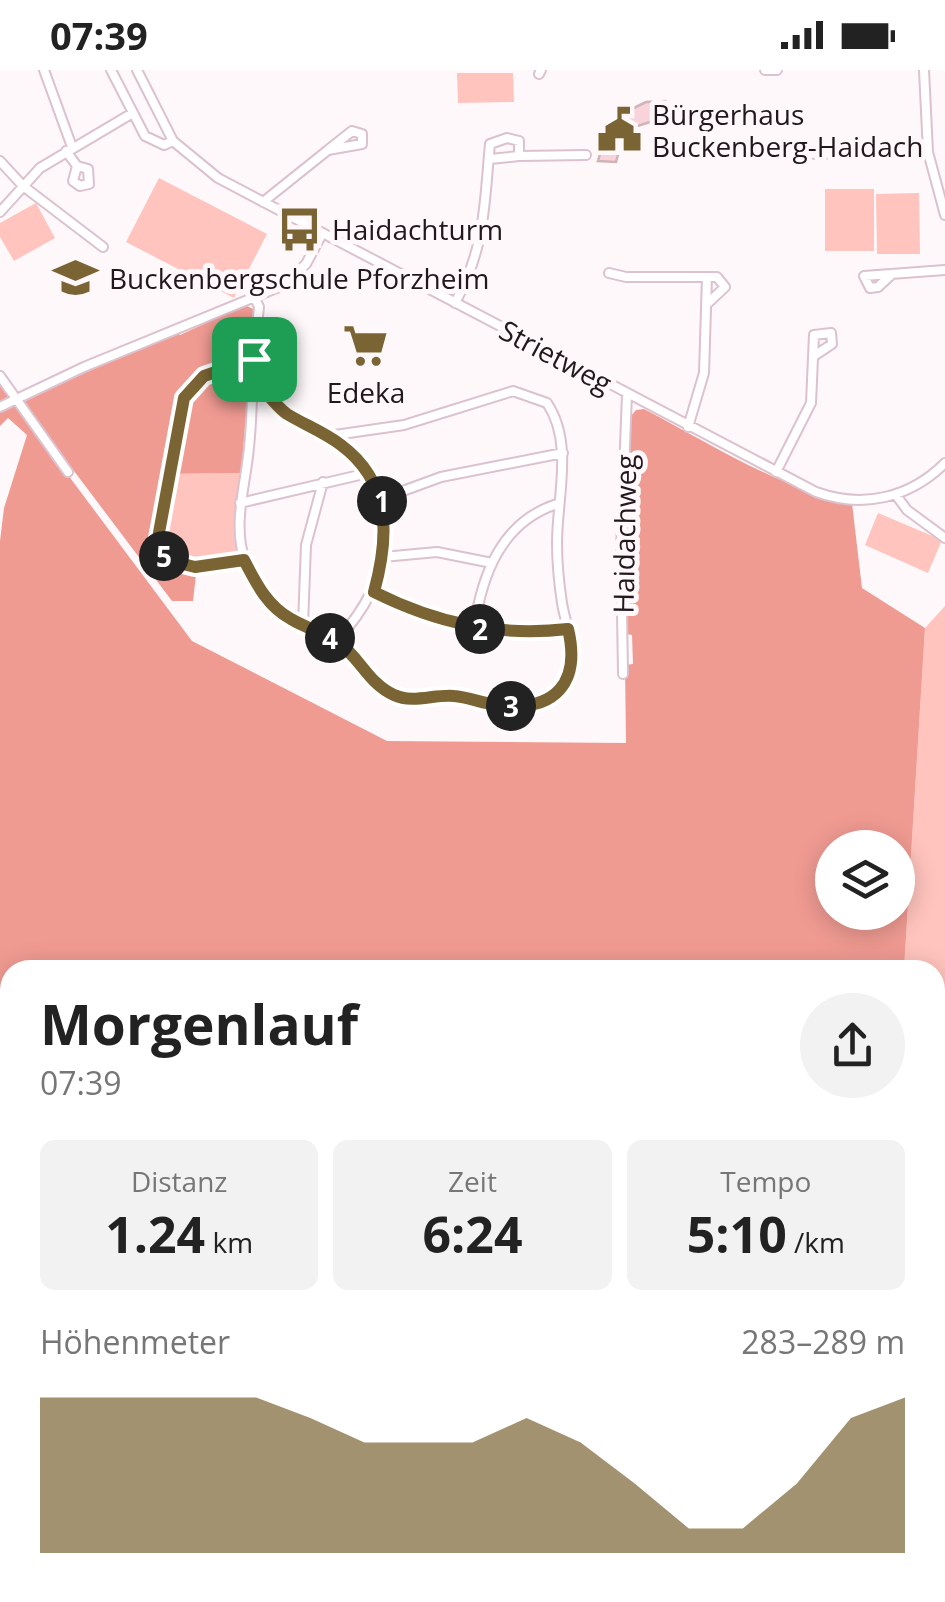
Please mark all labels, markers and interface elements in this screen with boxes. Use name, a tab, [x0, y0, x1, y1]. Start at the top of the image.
text: 07:39	[50, 9, 148, 61]
place label: Bürgerhaus Buckenberg-Haidach	[652, 95, 923, 165]
public building icon: Bürgerhaus Buckenberg-Haidach	[595, 106, 643, 154]
bus stop icon: Haidachturm	[275, 205, 323, 253]
place label: Haidachturm	[332, 210, 503, 248]
school or university icon: Buckenbergschule Pforzheim	[52, 254, 100, 302]
place label: Buckenbergschule Pforzheim	[109, 259, 490, 297]
street label: Strietweg	[493, 311, 619, 401]
pin	[212, 317, 297, 402]
supermarket icon: Edeka	[342, 322, 390, 370]
icon: arrive	[227, 332, 282, 387]
place label: Edeka	[327, 373, 405, 411]
street label: Haidachweg	[604, 454, 644, 614]
pin: 1	[357, 476, 407, 526]
text: 1	[374, 482, 390, 520]
pin: 5	[139, 531, 189, 581]
text: 5	[156, 537, 172, 575]
pin: 2	[455, 604, 505, 654]
text: 2	[472, 610, 488, 648]
pin: 4	[305, 613, 355, 663]
text: 4	[322, 619, 338, 657]
pin: 3	[486, 681, 536, 731]
text: 3	[503, 687, 519, 725]
map controls	[815, 830, 915, 930]
button: layers	[815, 830, 915, 930]
text: Morgenlauf	[40, 986, 358, 1061]
button: share	[800, 993, 905, 1098]
text: 07:39	[40, 1061, 122, 1104]
text: Distanz	[131, 1162, 227, 1200]
text: Zeit	[448, 1162, 497, 1200]
text: Tempo	[720, 1162, 811, 1200]
text: 1.24	[105, 1200, 205, 1268]
text: 6:24	[422, 1200, 523, 1268]
text: 5:10	[687, 1200, 787, 1268]
text: km	[205, 1223, 253, 1261]
text: /km	[787, 1223, 845, 1261]
text: Höhenmeter	[40, 1320, 230, 1363]
text: 283–289 m	[741, 1320, 905, 1363]

